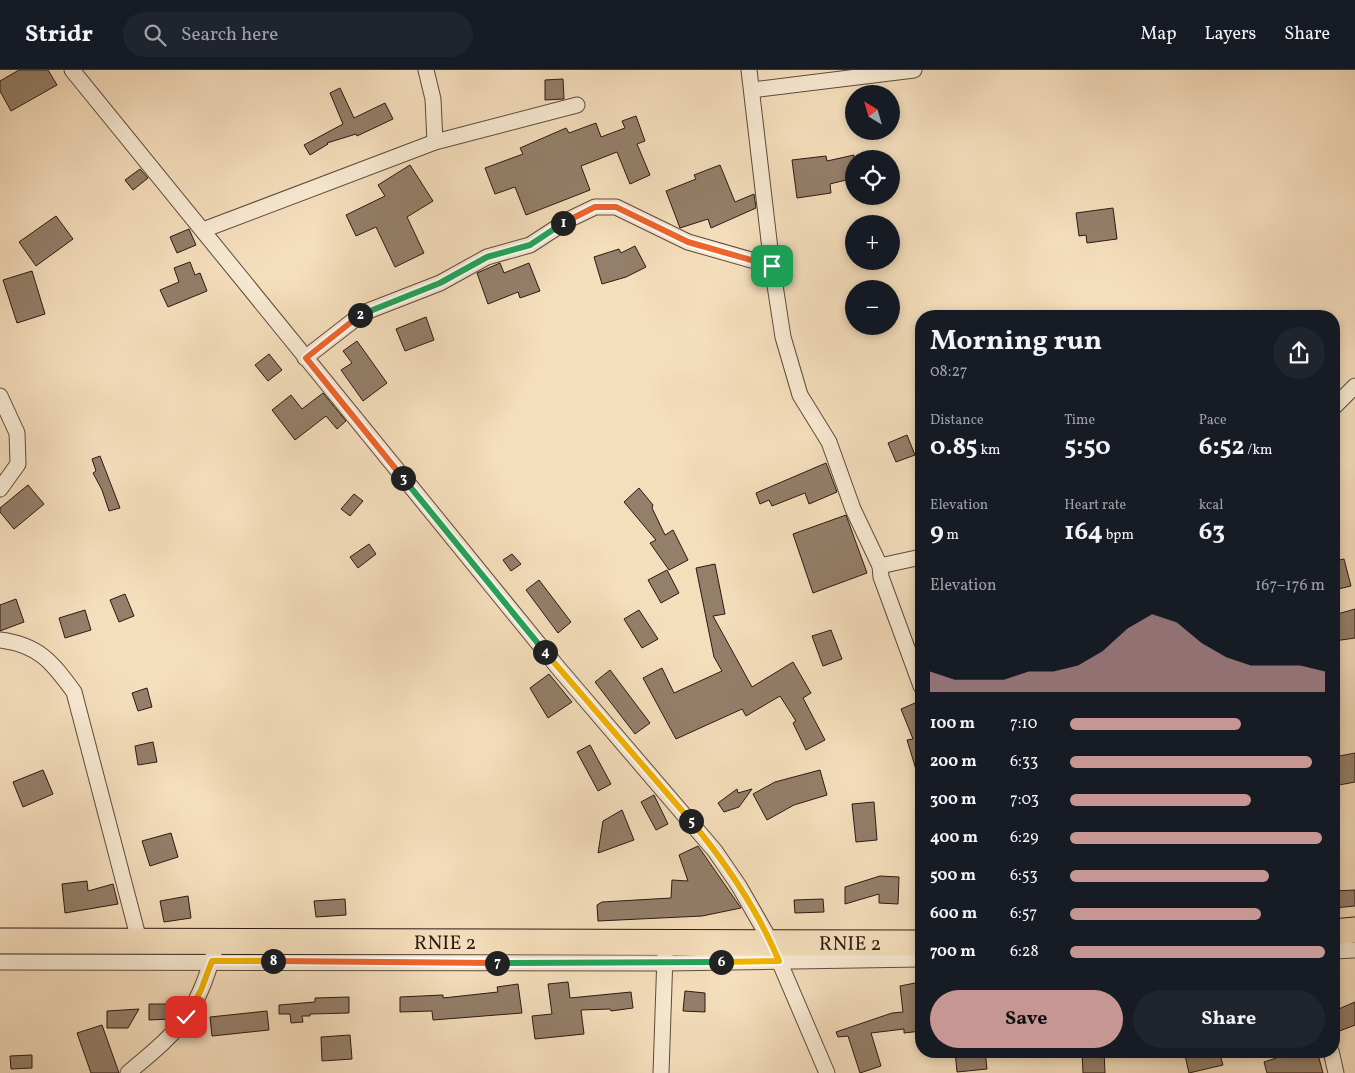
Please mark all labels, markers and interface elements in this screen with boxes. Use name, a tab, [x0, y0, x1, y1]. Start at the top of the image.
search box	[123, 12, 473, 57]
text: Stridr	[25, 18, 93, 52]
icon: search	[141, 21, 169, 49]
text: Search here	[181, 22, 278, 48]
text: Map	[1140, 22, 1176, 47]
text: Layers	[1204, 22, 1256, 47]
text: Share	[1284, 22, 1330, 47]
north arrow	[845, 85, 900, 140]
map controls	[845, 85, 900, 335]
button: locate	[845, 150, 900, 205]
pin: 1	[550, 210, 576, 236]
text: 1	[561, 214, 566, 233]
button: +	[845, 215, 900, 270]
pin	[751, 245, 793, 287]
icon: arrive	[758, 252, 786, 280]
button: −	[845, 280, 900, 335]
pin: 2	[348, 302, 372, 328]
text: 2	[357, 306, 364, 325]
text: Morning run	[930, 322, 1102, 361]
button: share	[1273, 327, 1325, 379]
text: 08:27	[930, 361, 967, 383]
text: Distance	[930, 411, 984, 430]
text: Time	[1064, 411, 1095, 430]
text: Pace	[1199, 411, 1227, 430]
text: 0.85	[930, 430, 978, 465]
text: 5:50	[1064, 430, 1111, 465]
text: 6:52	[1199, 430, 1245, 465]
text: km	[978, 441, 1000, 460]
text: /km	[1245, 441, 1272, 460]
pin: 3	[390, 466, 416, 490]
text: 3	[400, 469, 407, 488]
text: Elevation	[930, 496, 988, 515]
text: Heart rate	[1064, 496, 1126, 515]
text: kcal	[1199, 496, 1224, 515]
text: 9	[930, 515, 944, 550]
text: 164	[1064, 515, 1103, 550]
text: 63	[1199, 515, 1225, 550]
text: m	[944, 526, 959, 545]
text: bpm	[1103, 526, 1134, 545]
text: Elevation	[930, 575, 997, 597]
text: 167–176 m	[1255, 575, 1325, 597]
pin: 4	[532, 640, 558, 664]
text: 4	[541, 643, 550, 662]
text: 100 m	[930, 713, 975, 735]
text: 7:10	[1010, 713, 1037, 735]
text: 200 m	[930, 751, 977, 773]
text: 6:33	[1010, 751, 1038, 773]
text: 300 m	[930, 789, 976, 811]
text: 7:03	[1010, 789, 1039, 811]
pin: 5	[678, 808, 704, 834]
text: 5	[688, 812, 695, 831]
text: 400 m	[930, 827, 978, 849]
text: 6:29	[1010, 827, 1039, 849]
text: 500 m	[930, 865, 976, 887]
text: 6:53	[1010, 865, 1038, 887]
text: 600 m	[930, 903, 977, 925]
text: 6:57	[1010, 903, 1037, 925]
street label: RNIE 2	[414, 930, 476, 958]
street label: RNIE 2	[819, 931, 881, 959]
text: 700 m	[930, 941, 976, 963]
text: 6:28	[1010, 941, 1039, 963]
pin: 8	[260, 948, 286, 974]
pin: 7	[484, 950, 510, 976]
pin: 6	[708, 950, 734, 974]
text: 8	[270, 952, 277, 971]
text: 6	[718, 953, 725, 972]
text: 7	[494, 954, 501, 973]
button: Save	[930, 990, 1123, 1048]
button: Share	[1133, 990, 1325, 1048]
pin	[165, 996, 207, 1038]
icon: check	[172, 1003, 200, 1031]

